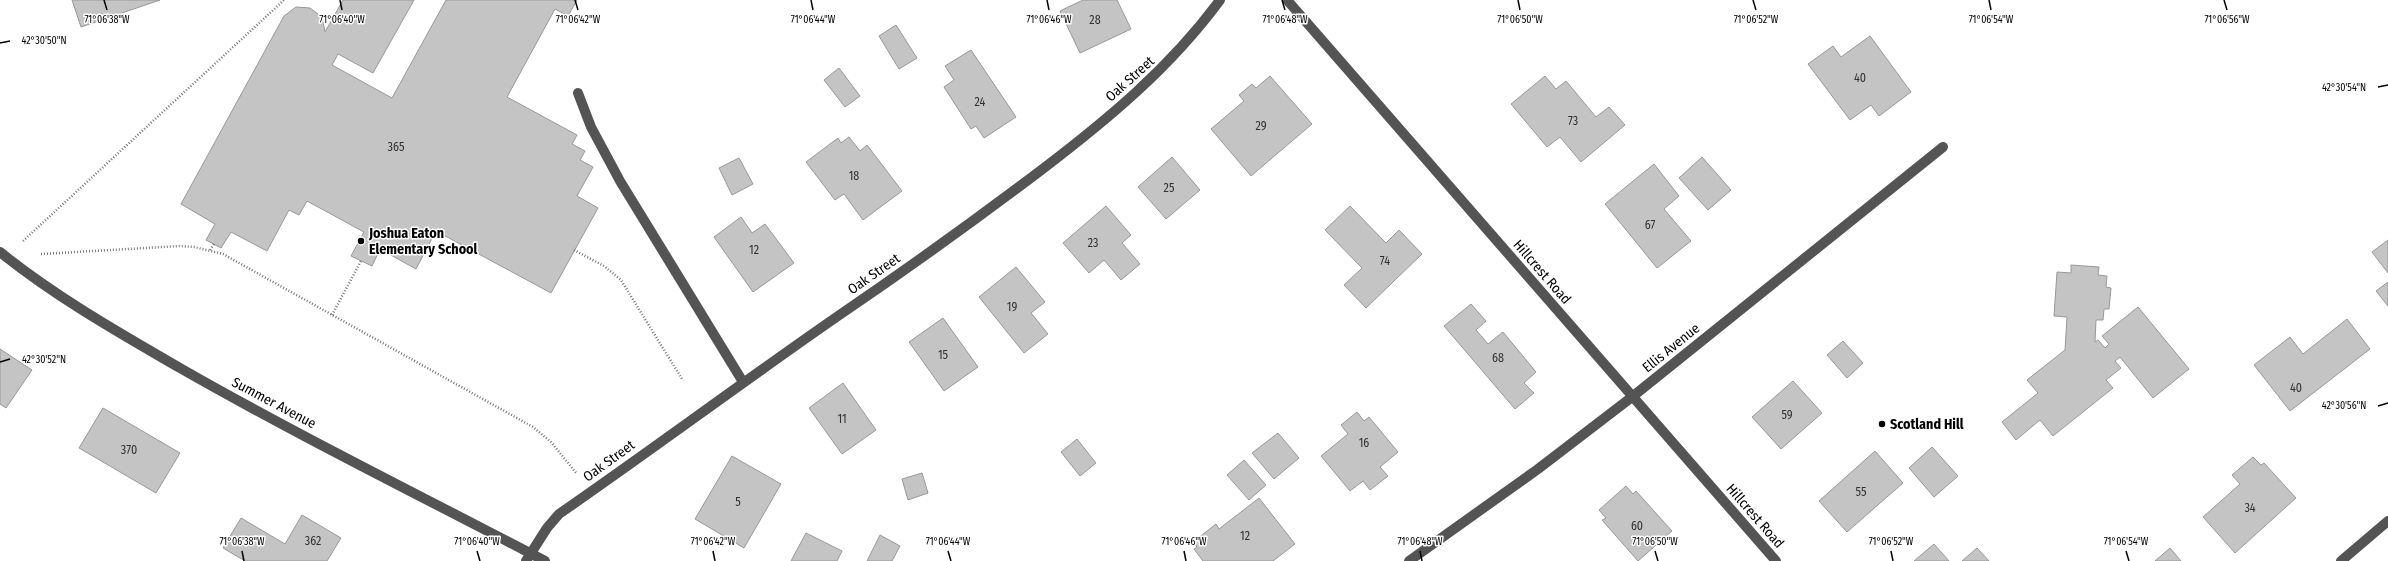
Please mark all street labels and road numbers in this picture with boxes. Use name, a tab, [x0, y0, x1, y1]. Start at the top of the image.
street label: Oak Street	[1102, 52, 1158, 105]
street label: Hillcrest Road	[1509, 236, 1575, 308]
street label: Oak Street	[845, 250, 904, 298]
street label: Ellis Avenue	[1639, 320, 1703, 376]
street label: Summer Avenue	[229, 374, 319, 432]
street label: Oak Street	[580, 436, 639, 485]
street label: Hillcrest Road	[1722, 480, 1788, 552]

